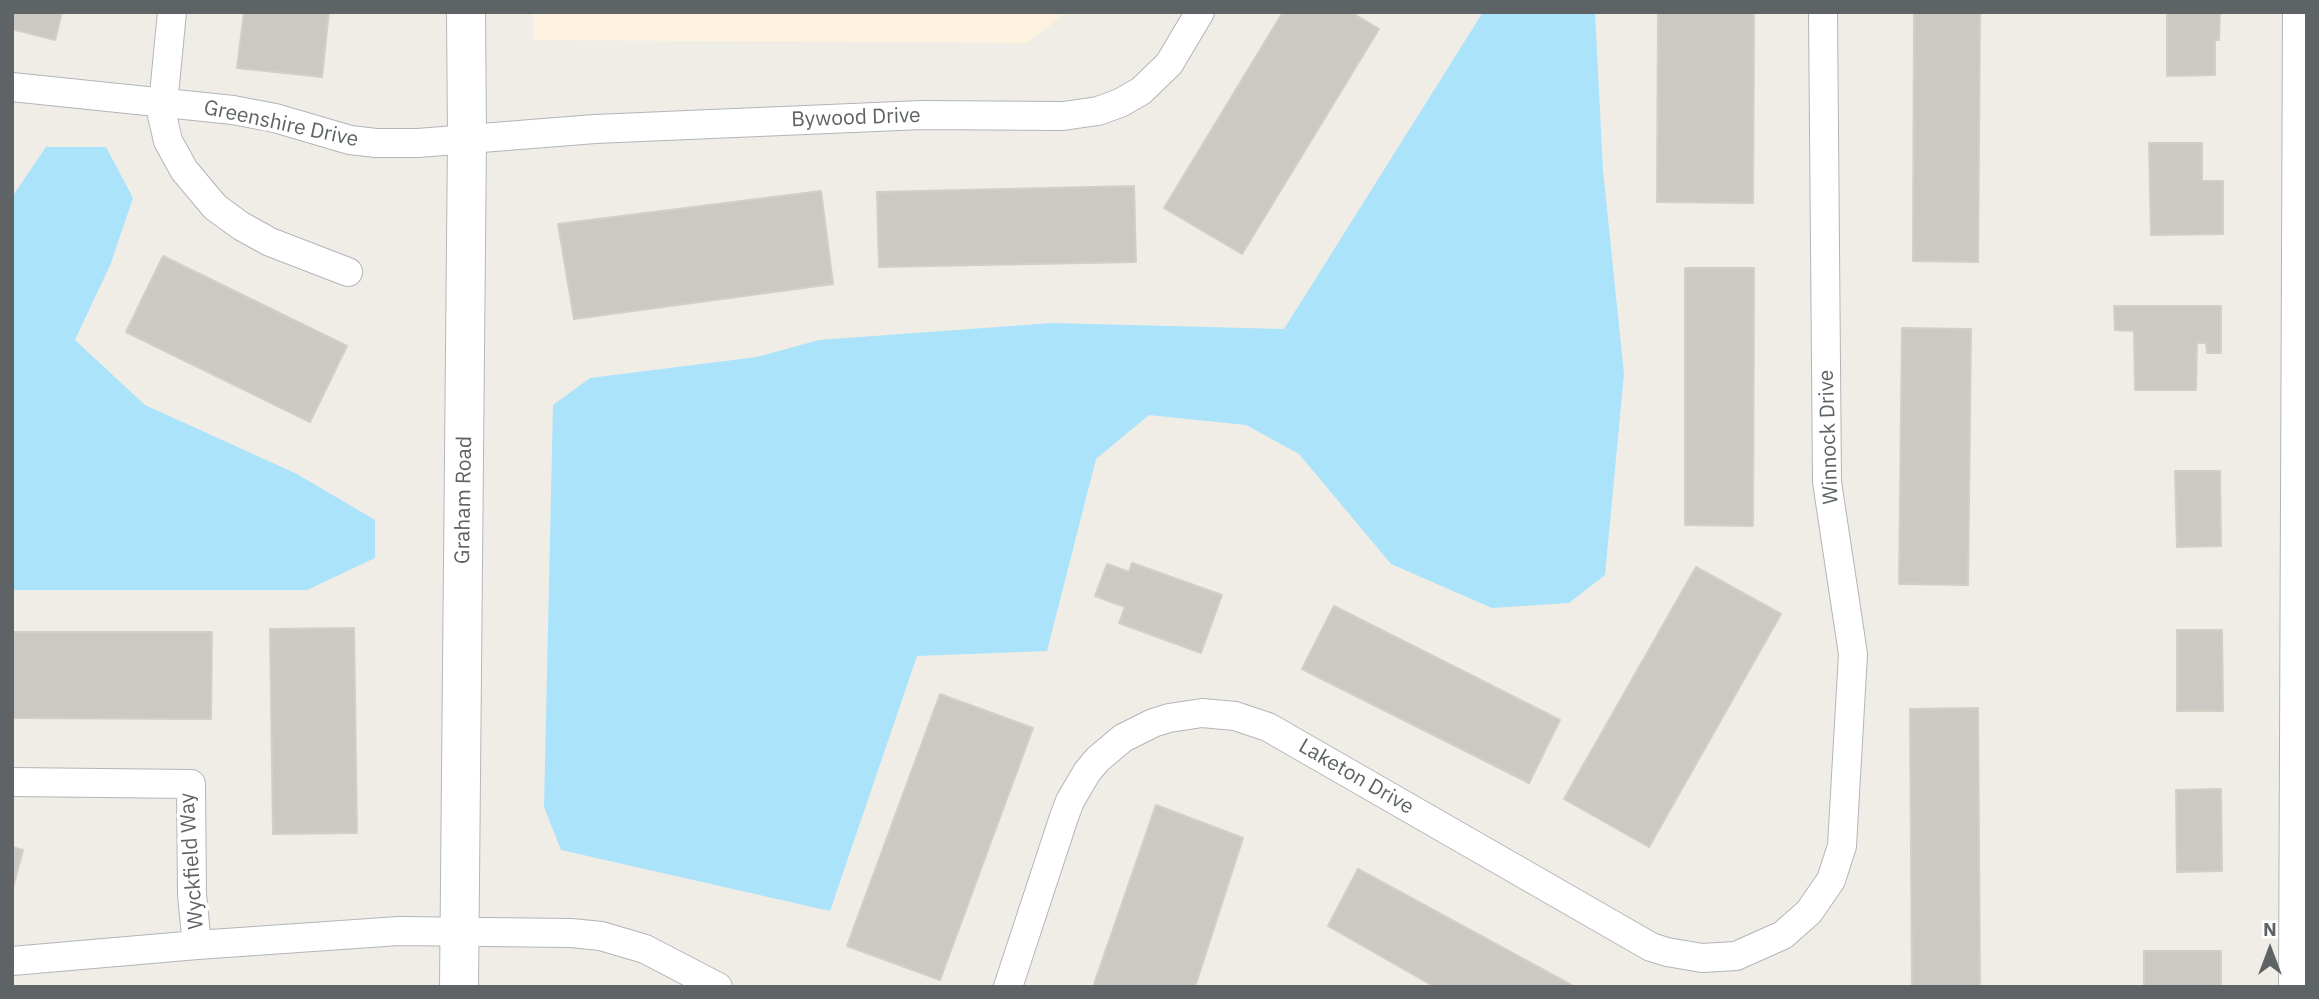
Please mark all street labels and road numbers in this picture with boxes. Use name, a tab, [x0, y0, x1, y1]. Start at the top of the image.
street label: Greenshire Drive	[201, 95, 361, 153]
street label: Bywood Drive	[791, 103, 921, 133]
street label: Winnock Drive	[1814, 369, 1844, 505]
street label: Graham Road	[450, 436, 478, 564]
street label: Laketon Drive	[1294, 734, 1418, 820]
street label: Wyckfield Way	[175, 792, 209, 930]

